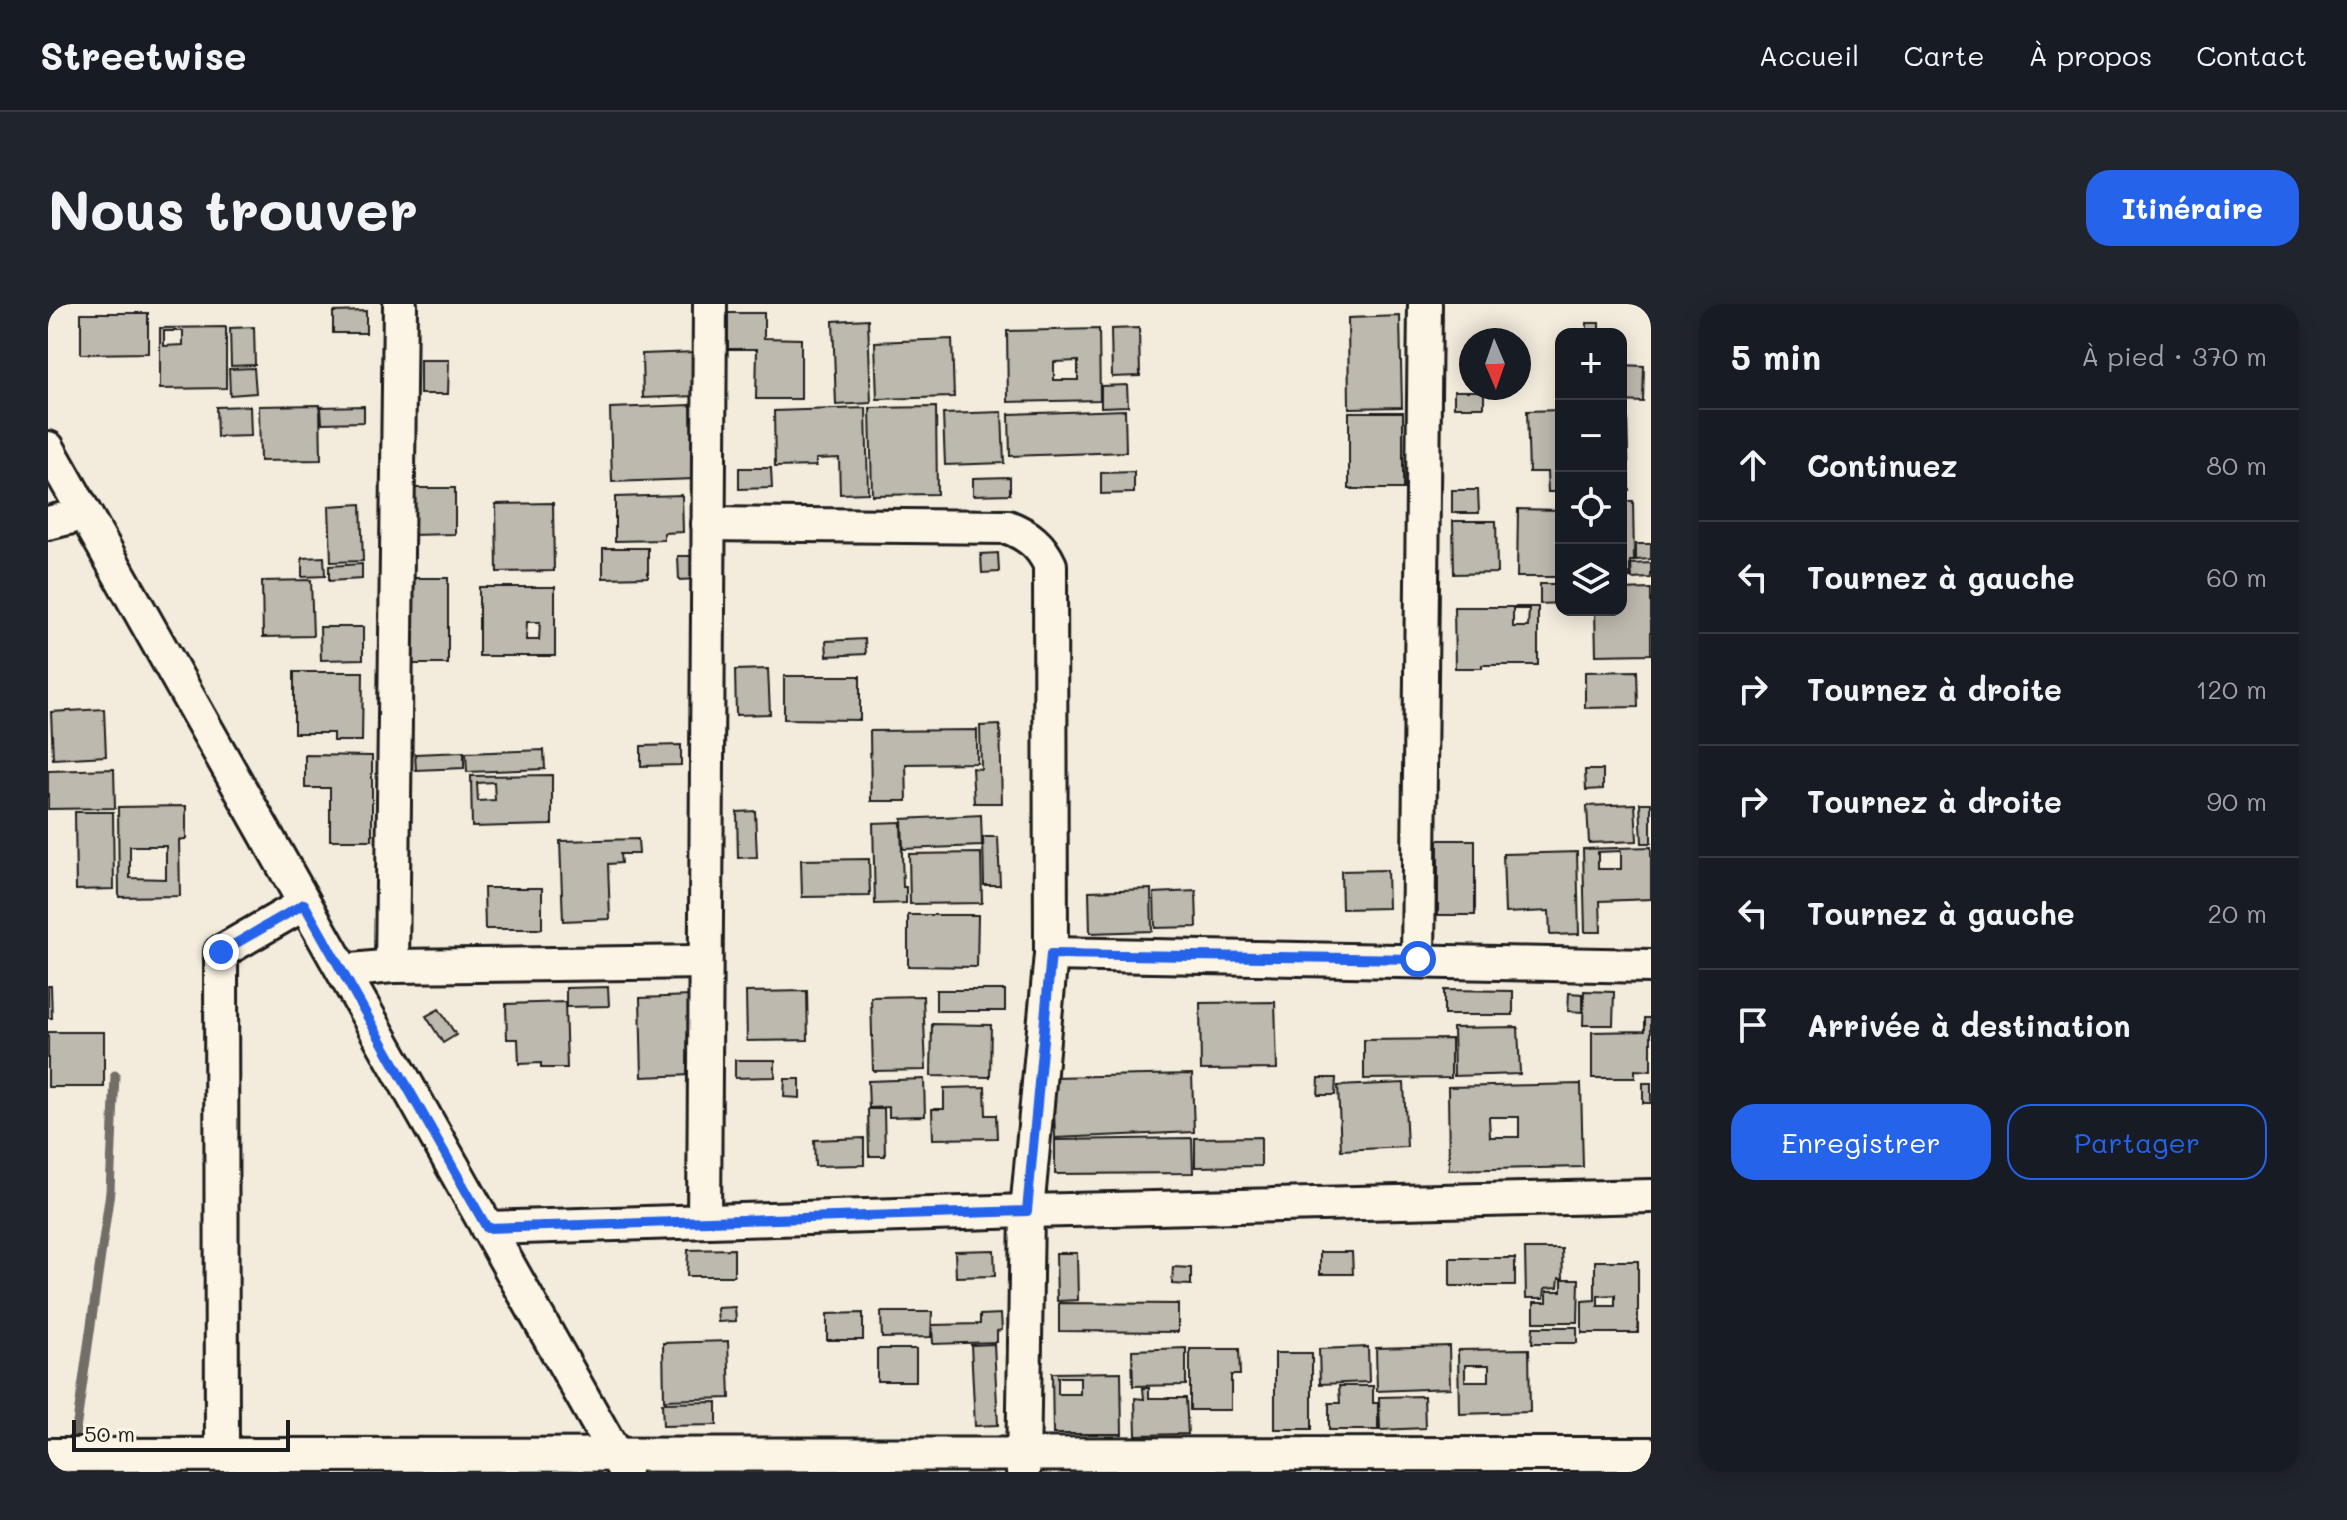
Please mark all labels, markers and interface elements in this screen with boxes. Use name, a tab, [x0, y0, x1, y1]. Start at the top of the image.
text: Streetwise	[40, 30, 247, 80]
text: Accueil	[1759, 37, 1859, 73]
text: Carte	[1903, 37, 1985, 73]
text: À propos	[2029, 37, 2152, 73]
text: Contact	[2196, 37, 2307, 73]
button: Itinéraire	[2086, 170, 2299, 246]
text: Nous trouver	[48, 172, 418, 245]
north arrow	[1459, 328, 1531, 400]
map controls	[1555, 328, 1627, 616]
button: +	[1555, 328, 1627, 400]
text: 5 min	[1731, 334, 1821, 379]
text: À pied · 370 m	[2081, 339, 2267, 373]
button: −	[1555, 400, 1627, 472]
icon: ahead	[1731, 443, 1775, 487]
text: Continuez	[1807, 445, 1957, 485]
text: 80 m	[2206, 448, 2267, 482]
button: locate	[1555, 472, 1627, 544]
button: layers	[1555, 544, 1627, 616]
icon: left	[1731, 555, 1775, 599]
text: Tournez à gauche	[1807, 557, 2075, 597]
text: 60 m	[2206, 560, 2267, 594]
icon: right	[1731, 667, 1775, 711]
text: Tournez à droite	[1807, 669, 2062, 709]
text: 120 m	[2196, 672, 2267, 706]
icon: right	[1731, 779, 1775, 823]
text: Tournez à droite	[1807, 781, 2062, 821]
text: 90 m	[2207, 784, 2267, 818]
icon: left	[1731, 891, 1775, 935]
text: Tournez à gauche	[1807, 893, 2075, 933]
text: 20 m	[2207, 896, 2267, 930]
route end	[203, 934, 239, 970]
route start	[1400, 941, 1436, 977]
icon: arrive	[1731, 1003, 1775, 1047]
text: Arrivée à destination	[1807, 1005, 2130, 1045]
button: Enregistrer	[1731, 1104, 1991, 1180]
button: Partager	[2007, 1104, 2267, 1180]
scale bar	[72, 1416, 290, 1452]
text: 50 m	[84, 1419, 135, 1448]

